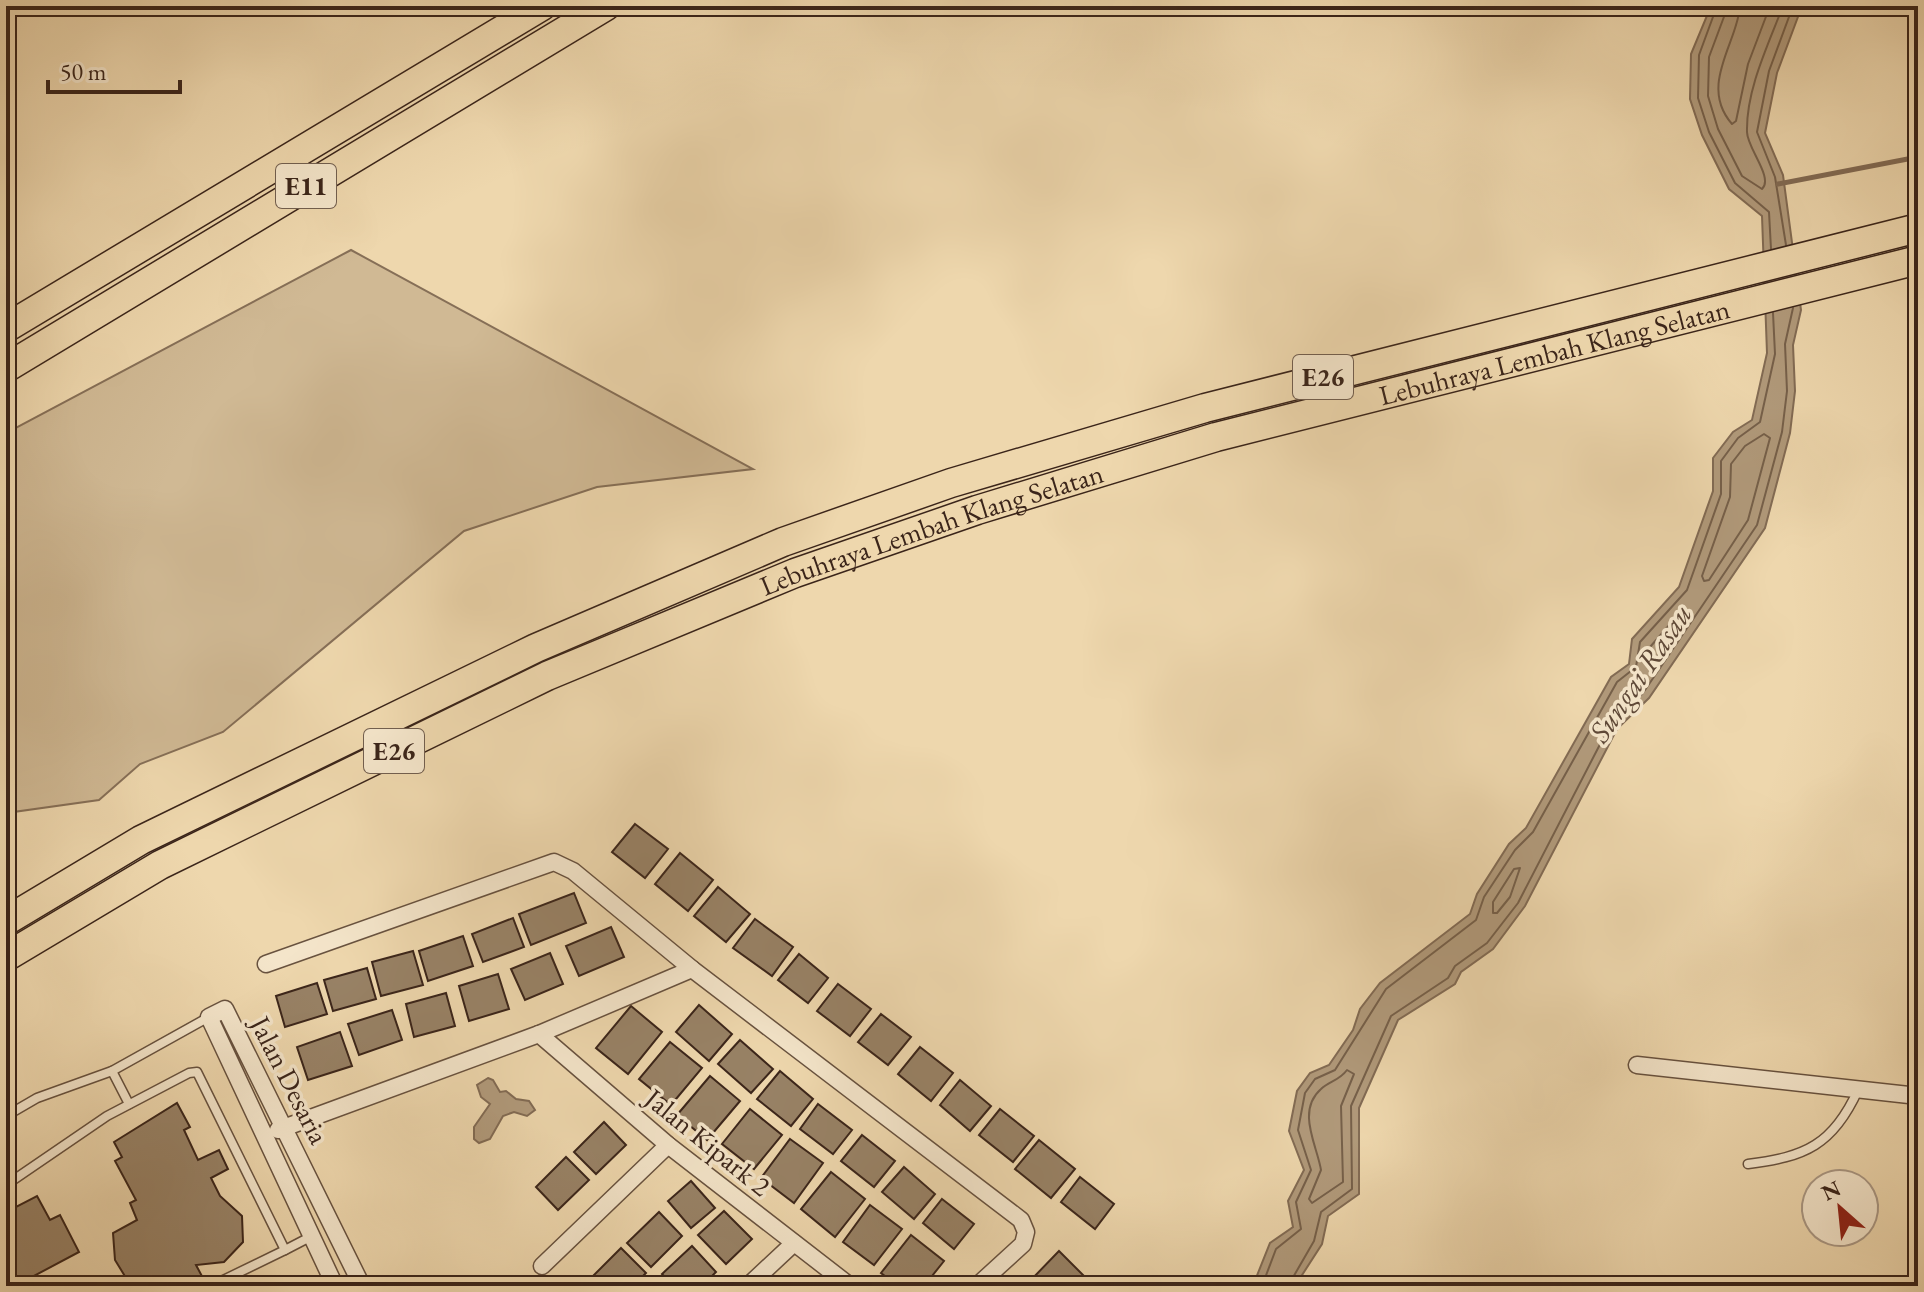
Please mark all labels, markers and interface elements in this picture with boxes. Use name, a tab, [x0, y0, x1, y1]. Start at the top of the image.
scale bar	[48, 44, 180, 94]
text: 50 m	[60, 56, 107, 87]
road number: E11	[276, 164, 336, 208]
street label: Lebuhraya Lembah Klang Selatan	[1375, 290, 1734, 413]
road number: E26	[1293, 355, 1353, 399]
street label: Lebuhraya Lembah Klang Selatan	[754, 454, 1108, 604]
water label: Sungai Rasau	[1579, 596, 1701, 750]
road number: E26	[364, 729, 424, 773]
street label: Jalan Desaria	[242, 1008, 338, 1151]
street label: Jalan Kipark 2	[636, 1079, 779, 1204]
north arrow	[1800, 1168, 1880, 1248]
text: N	[1817, 1174, 1846, 1208]

